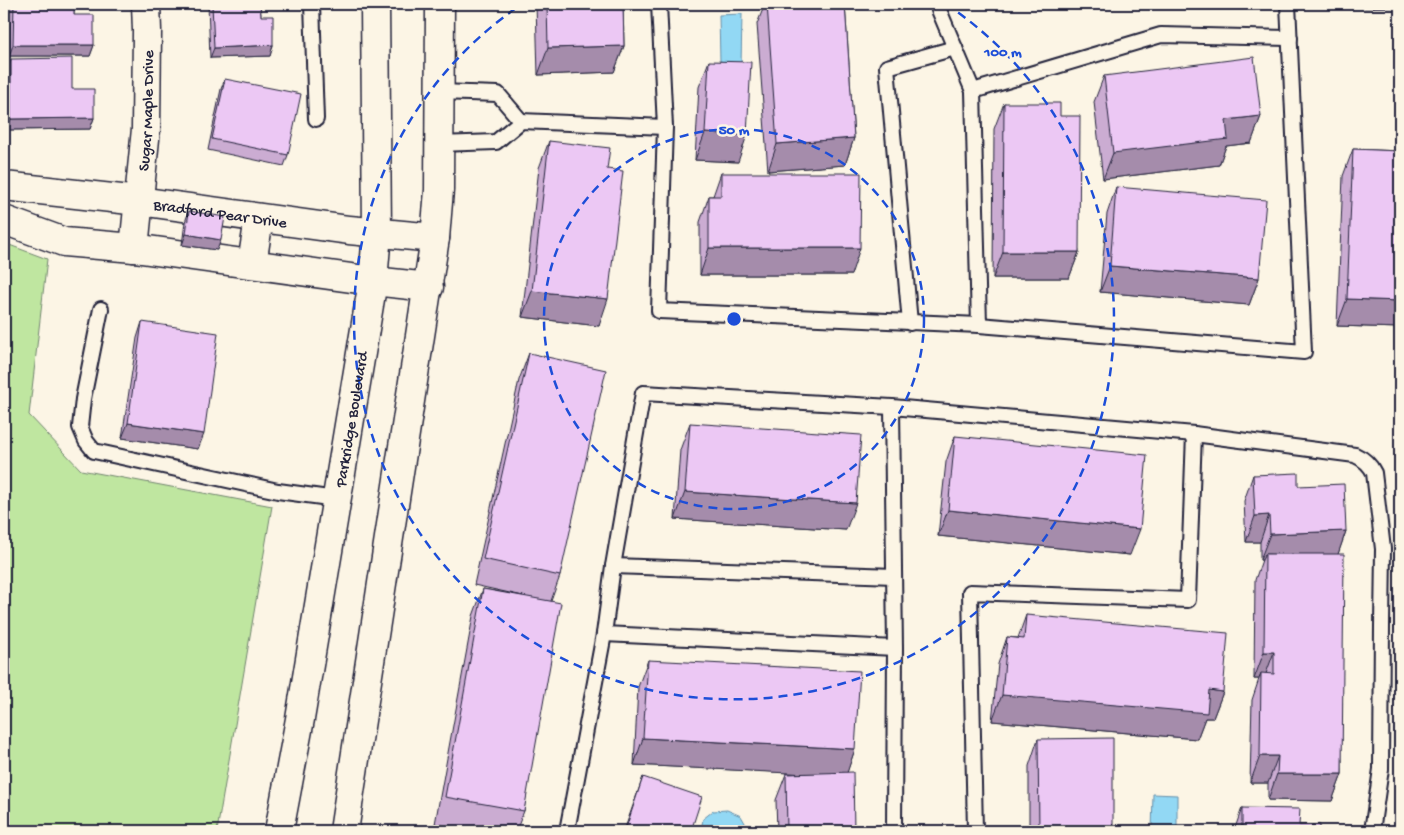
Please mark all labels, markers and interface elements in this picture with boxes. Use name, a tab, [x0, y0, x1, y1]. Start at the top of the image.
text: 100 m	[983, 44, 1022, 62]
street label: Sugar Maple Drive	[136, 49, 160, 172]
text: 50 m	[719, 122, 750, 140]
street label: Bradford Pear Drive	[151, 197, 289, 234]
centre of rings	[725, 310, 743, 328]
street label: Parkridge Boulevard	[333, 349, 374, 490]

